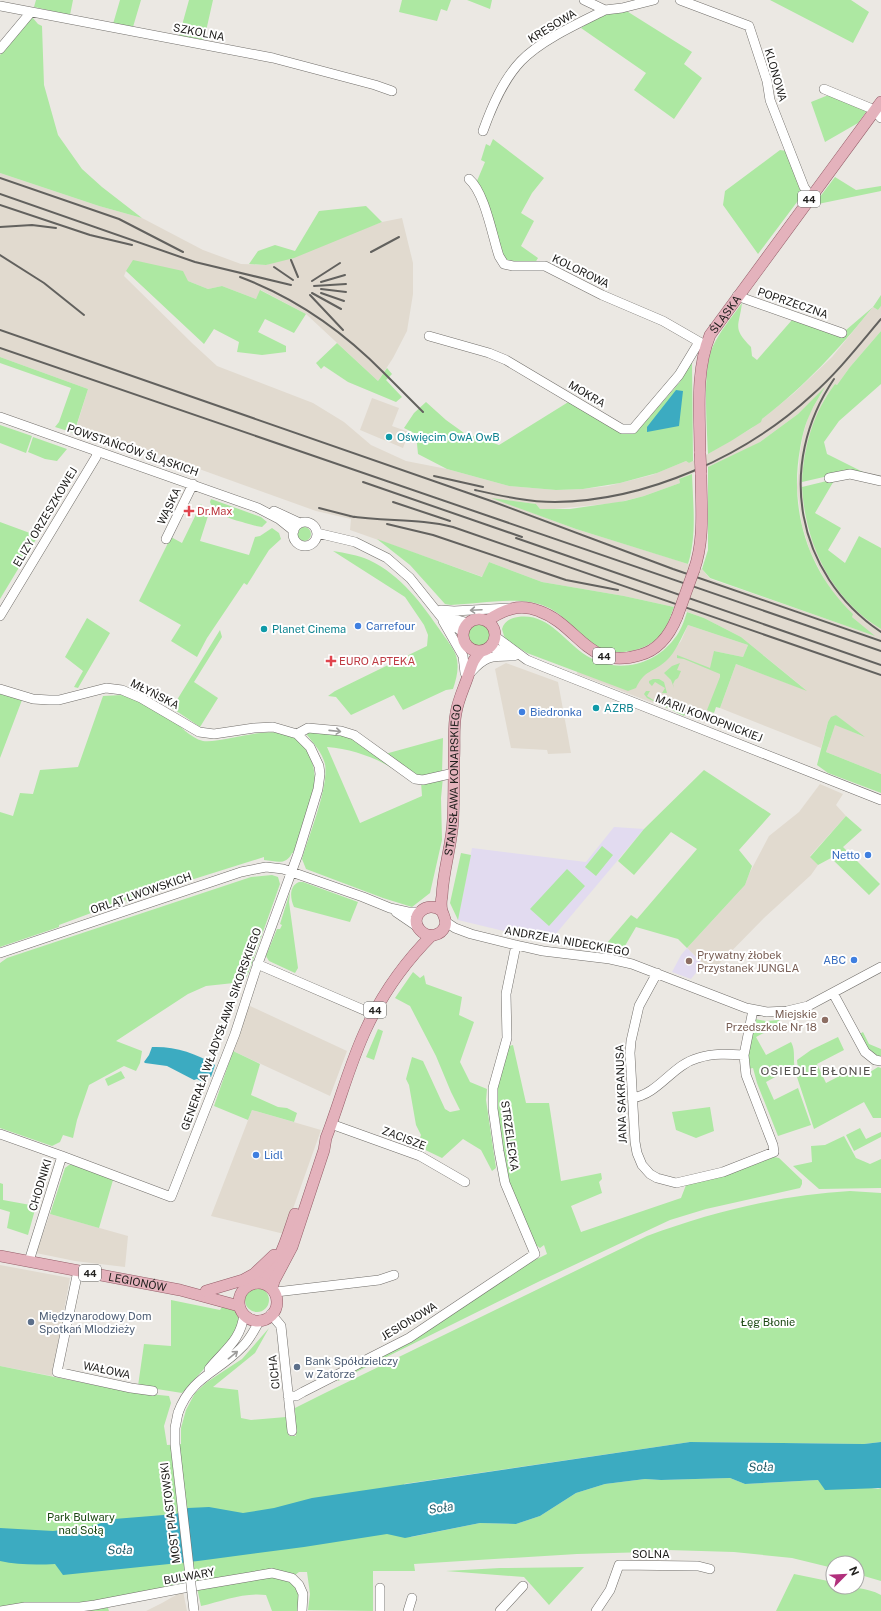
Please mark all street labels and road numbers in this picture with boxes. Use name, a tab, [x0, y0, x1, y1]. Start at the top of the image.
street label: KRESOWA	[526, 7, 578, 45]
street label: SZKOLNA	[172, 21, 226, 43]
street label: KLONOWA	[763, 47, 789, 103]
road number: 44	[798, 191, 820, 207]
street label: KOLOROWA	[550, 252, 612, 290]
street label: POPRZECZNA	[756, 285, 830, 321]
street label: ŚLĄSKA	[706, 293, 743, 336]
street label: MOKRA	[567, 378, 608, 410]
street label: POWSTAŃCÓW ŚLĄSKICH	[66, 421, 201, 478]
street label: ELIZY ORZESZKOWEJ	[11, 465, 79, 569]
street label: WĄSKA	[155, 485, 183, 526]
road number: 44	[593, 648, 615, 664]
street label: MŁYŃSKA	[129, 676, 182, 711]
street label: MARII KONOPNICKIEJ	[654, 692, 764, 744]
street label: STANISŁAWA KONARSKIEGO	[442, 703, 464, 857]
street label: ORLĄT LWOWSKICH	[89, 870, 193, 916]
street label: ANDRZEJA NIDECKIEGO	[504, 924, 630, 958]
street label: GENERAŁA WŁADYSŁAWA SIKORSKIEGO	[179, 926, 263, 1132]
road number: 44	[364, 1002, 386, 1018]
street label: JANA SAKRANUSA	[613, 1044, 629, 1144]
street label: STRZELECKA	[499, 1100, 521, 1172]
street label: ZACISZE	[380, 1124, 428, 1152]
street label: CHODNIKI	[26, 1158, 54, 1212]
road number: 44	[79, 1265, 101, 1281]
street label: LEGIONÓW	[107, 1271, 168, 1293]
street label: JESIONOWA	[379, 1300, 439, 1342]
street label: CICHA	[266, 1354, 282, 1390]
street label: WAŁOWA	[82, 1359, 132, 1381]
street label: MOST PIASTOWSKI	[158, 1462, 182, 1564]
street label: SOLNA	[632, 1548, 670, 1560]
street label: BULWARY	[162, 1566, 216, 1586]

